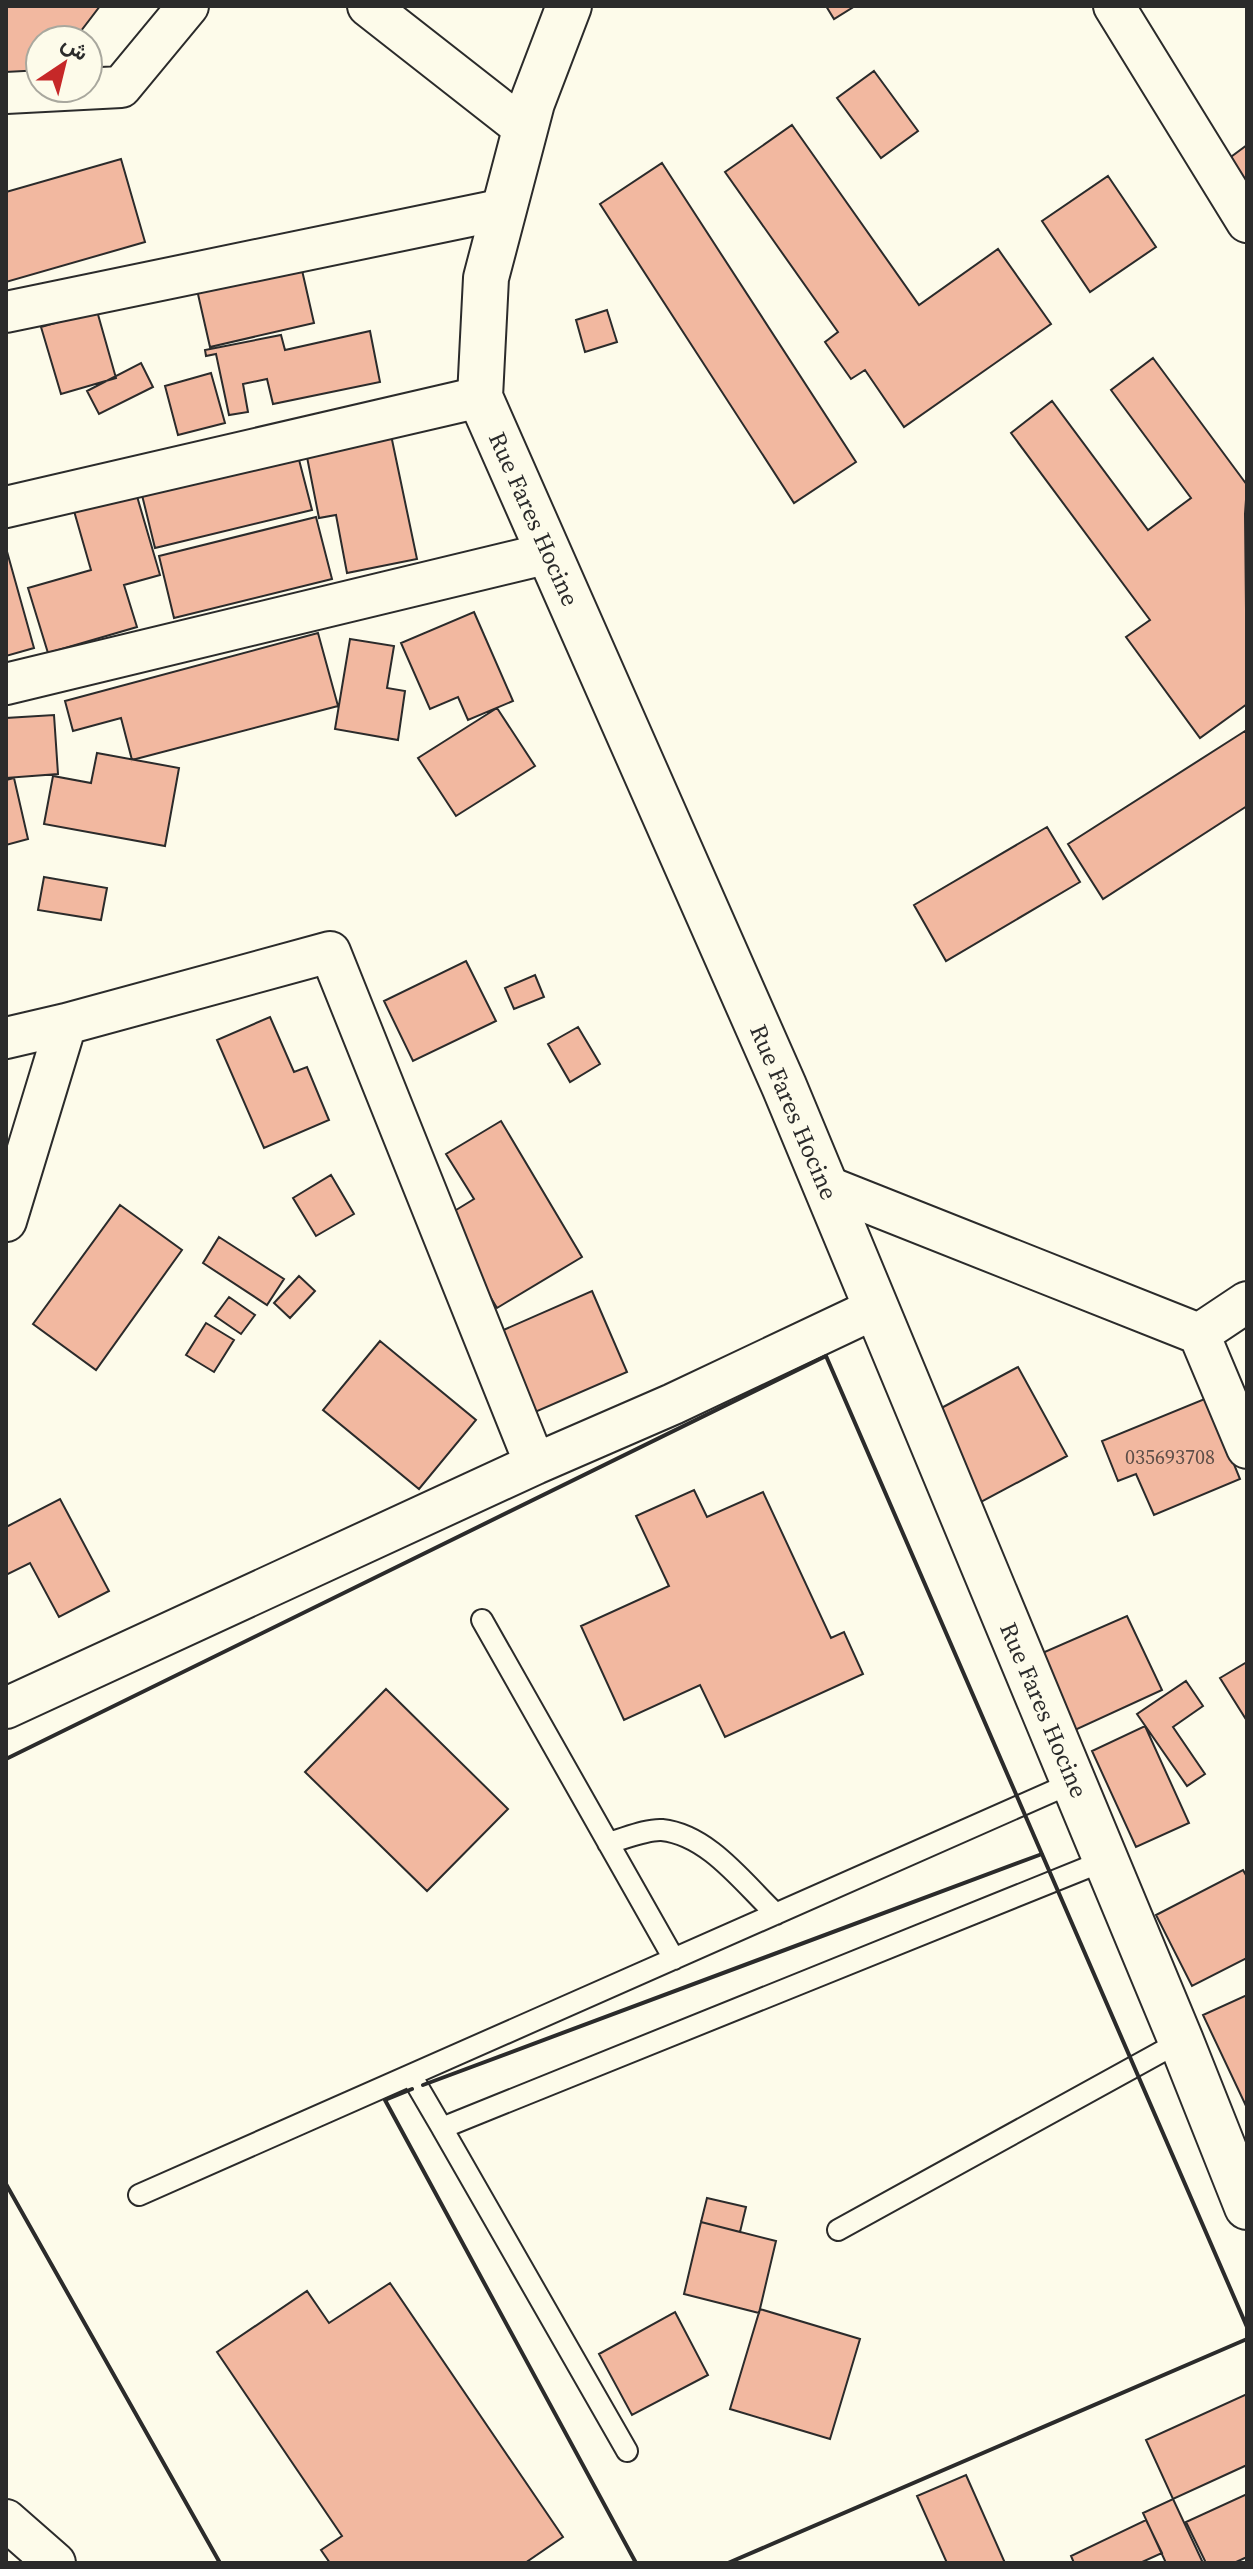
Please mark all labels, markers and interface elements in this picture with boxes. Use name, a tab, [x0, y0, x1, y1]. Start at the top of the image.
north arrow	[24, 24, 104, 104]
text: ش	[56, 28, 95, 67]
street label: Rue Fares Hocine	[481, 427, 587, 611]
street label: Rue Fares Hocine	[742, 1019, 846, 1205]
house number: 035693708	[1125, 1443, 1215, 1471]
street label: Rue Fares Hocine	[992, 1617, 1096, 1803]

